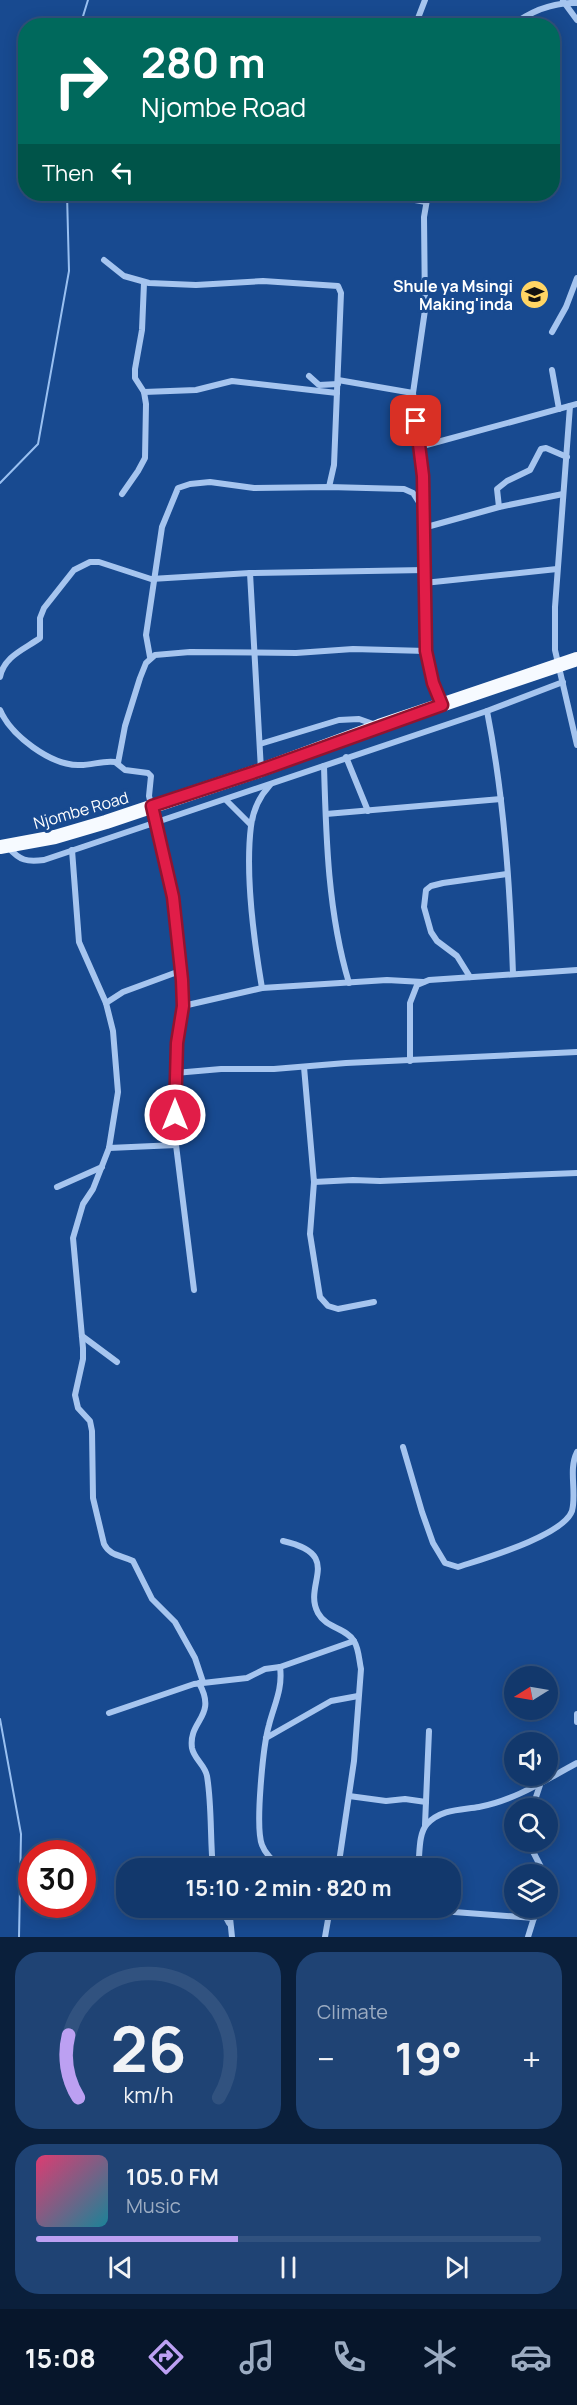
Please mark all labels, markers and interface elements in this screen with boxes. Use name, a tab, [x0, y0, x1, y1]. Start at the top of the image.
text: 280 m	[141, 33, 266, 91]
icon: right	[42, 42, 120, 120]
text: Njombe Road	[141, 88, 306, 125]
icon: left	[106, 156, 139, 189]
text: Then	[42, 158, 94, 188]
place label: Shule ya Msingi Making'inda	[393, 275, 513, 315]
school or university icon: Shule ya Msingi Making'inda	[518, 279, 550, 311]
pin	[390, 395, 441, 446]
icon: arrive	[399, 404, 432, 437]
street label: Njombe Road	[31, 786, 131, 834]
position arrow	[143, 1083, 207, 1147]
north arrow	[504, 1666, 558, 1720]
map controls	[504, 1666, 558, 1918]
button: sound	[504, 1732, 558, 1786]
button: search	[504, 1798, 558, 1852]
speed limit sign: 30	[18, 1840, 96, 1918]
button: layers	[504, 1864, 558, 1918]
text: 15:10 · 2 min · 820 m	[186, 1873, 391, 1903]
text: Climate	[317, 1998, 388, 2025]
text: 26	[110, 2005, 186, 2091]
text: 19°	[394, 2027, 462, 2089]
text: −	[317, 2036, 335, 2081]
text: +	[522, 2036, 541, 2081]
text: km/h	[123, 2080, 173, 2109]
text: 105.0 FM	[126, 2162, 219, 2192]
text: Music	[126, 2192, 181, 2219]
icon: previous	[104, 2251, 137, 2284]
icon: pause	[272, 2251, 305, 2284]
icon: next	[440, 2251, 473, 2284]
icon: directions	[145, 2336, 187, 2378]
icon: music	[236, 2336, 278, 2378]
icon: phone	[328, 2336, 370, 2378]
icon: climate	[419, 2336, 461, 2378]
icon: car	[510, 2336, 552, 2378]
text: 15:08	[25, 2339, 96, 2376]

